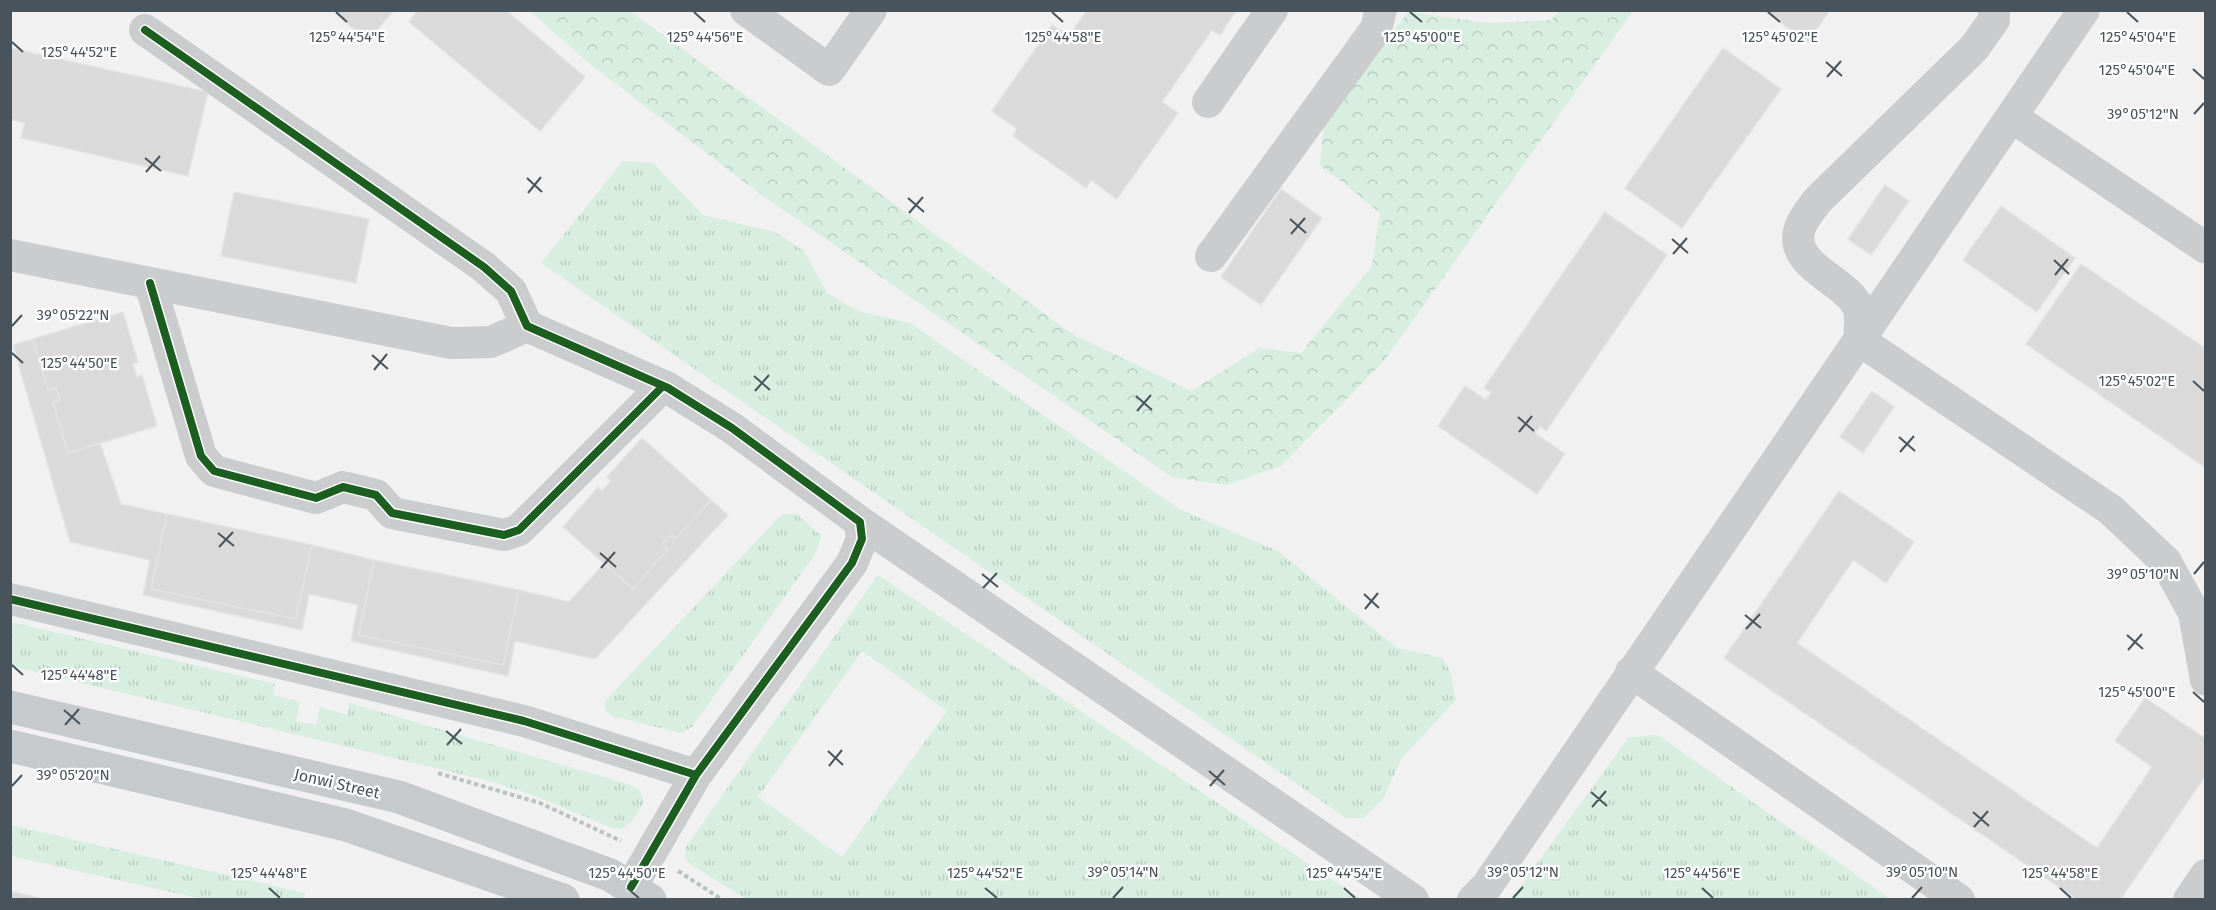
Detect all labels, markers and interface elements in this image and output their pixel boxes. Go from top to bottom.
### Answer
text: 125°44'54"E [309,28,385,46]
text: 125°44'56"E [667,28,743,46]
text: 125°44'58"E [1024,28,1102,46]
text: 125°45'00"E [1383,28,1461,46]
text: 125°45'02"E [1742,28,1818,46]
text: 125°45'04"E [2100,28,2176,46]
text: 125°44'52"E [41,43,117,61]
text: 125°45'04"E [2099,61,2175,79]
text: 39°05'12"N [2107,105,2179,123]
text: 39°05'22"N [37,306,109,324]
text: 125°44'50"E [40,354,118,372]
text: 125°45'02"E [2099,372,2175,390]
text: 39°05'10"N [2107,565,2179,583]
text: 125°44'48"E [40,666,118,684]
text: 125°45'00"E [2098,683,2176,701]
street label: Jonwi Street [292,764,382,803]
text: 39°05'20"N [36,766,110,784]
text: 39°05'14"N [1087,863,1159,881]
text: 39°05'12"N [1487,863,1559,881]
text: 39°05'10"N [1886,863,1958,881]
text: 125°44'48"E [230,864,308,882]
text: 125°44'50"E [588,864,666,882]
text: 125°44'52"E [947,864,1023,882]
text: 125°44'54"E [1306,864,1382,882]
text: 125°44'56"E [1664,864,1740,882]
text: 125°44'58"E [2021,864,2099,882]

